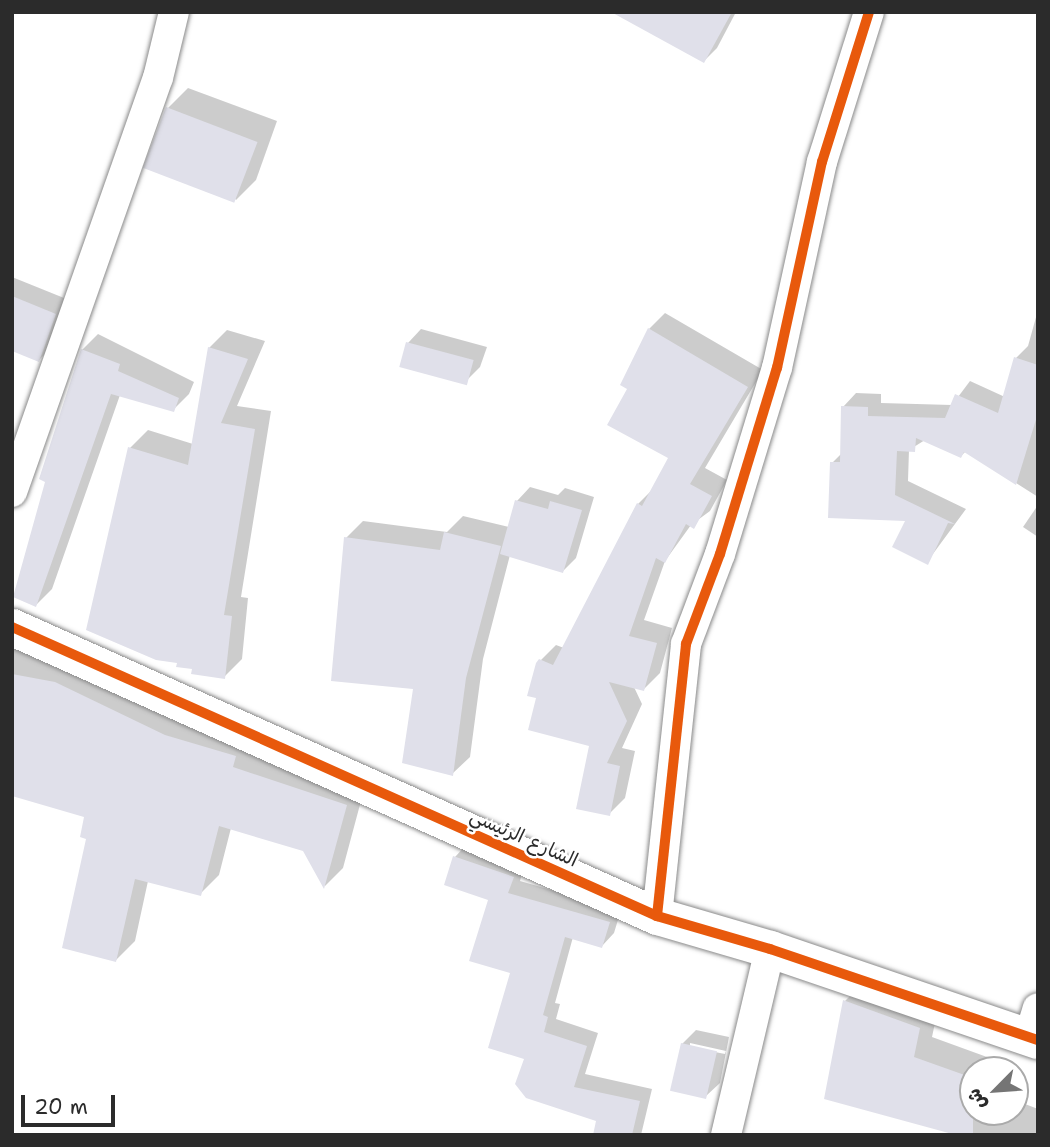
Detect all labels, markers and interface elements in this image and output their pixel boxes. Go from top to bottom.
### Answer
street label: الشارع الرئيسي [467,804,581,872]
north arrow [959,1056,1029,1126]
scale bar [24,1080,119,1124]
text: ش [961,1084,992,1114]
text: 20 m [34,1093,88,1121]

